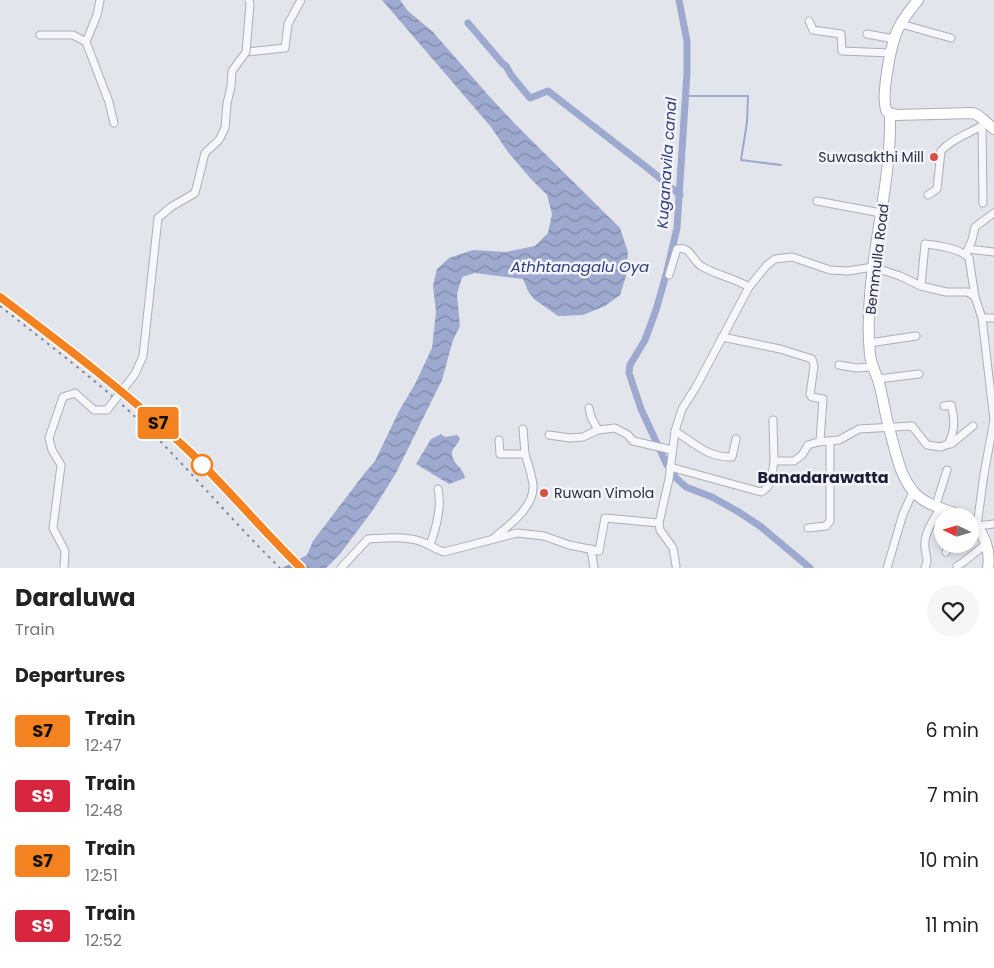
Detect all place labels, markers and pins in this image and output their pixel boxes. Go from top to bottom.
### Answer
place label: Suwasakthi Mill [818,147,924,167]
marker: Suwasakthi Mill [928,151,940,163]
unlabelled marker [191,454,213,476]
place label: Ruwan Vimola [554,483,654,503]
marker: Ruwan Vimola [538,487,550,499]

